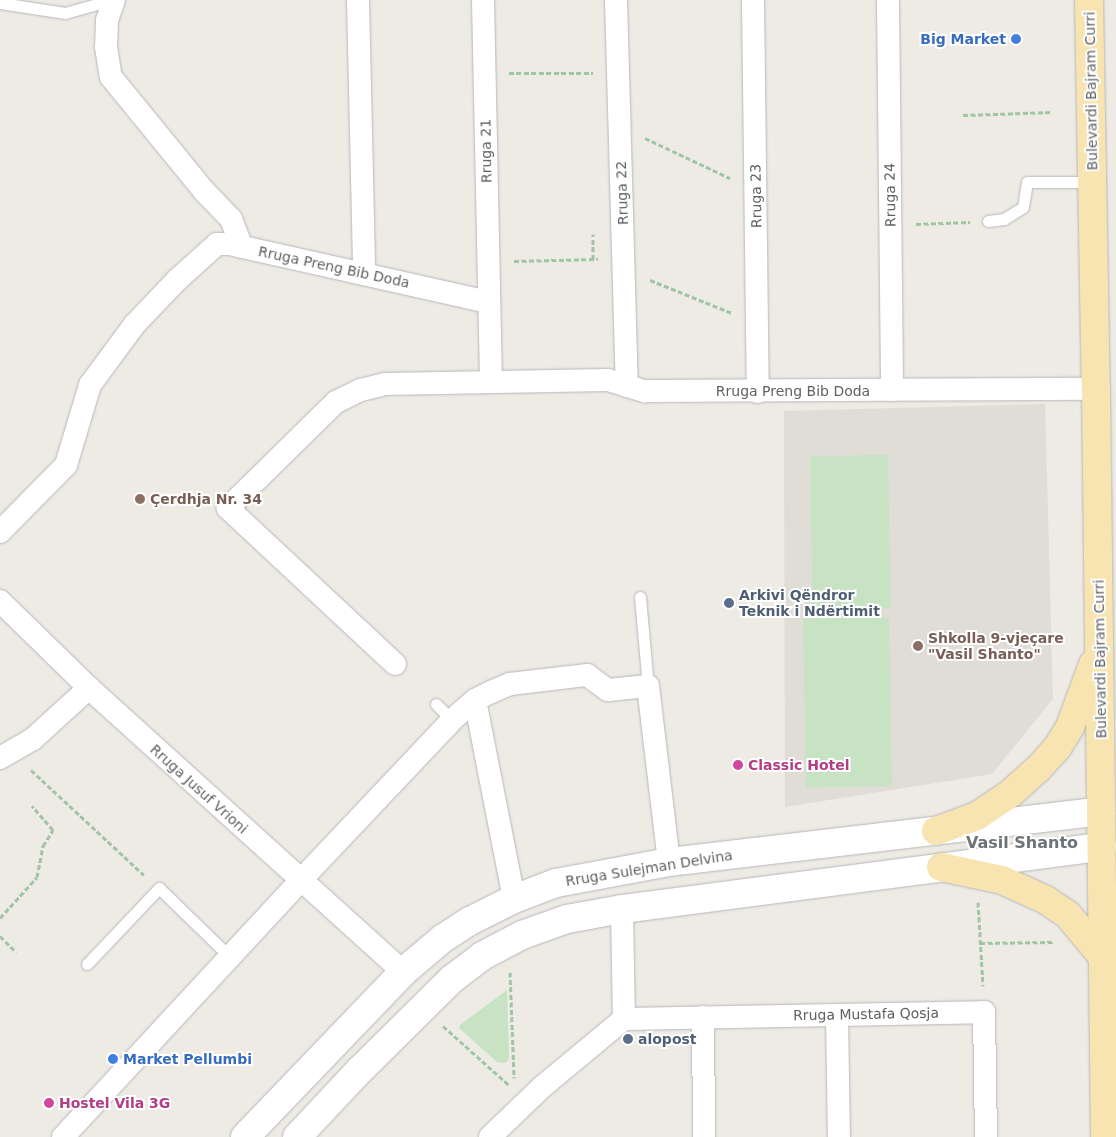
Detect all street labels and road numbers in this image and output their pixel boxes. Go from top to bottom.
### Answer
street label: Bulevardi Bajram Curri [1081,11,1101,171]
street label: Rruga 21 [477,119,495,183]
street label: Rruga 22 [612,161,632,225]
street label: Rruga 24 [881,163,899,227]
street label: Rruga 23 [747,164,765,228]
street label: Rruga Preng Bib Doda [257,243,411,291]
street label: Rruga Preng Bib Doda [716,383,870,399]
street label: Bulevardi Bajram Curri [1090,579,1110,739]
street label: Rruga Jusuf Vrioni [147,741,251,837]
street label: Rruga Sulejman Delvina [564,846,734,890]
street label: Rruga Mustafa Qosja [793,1004,939,1024]

